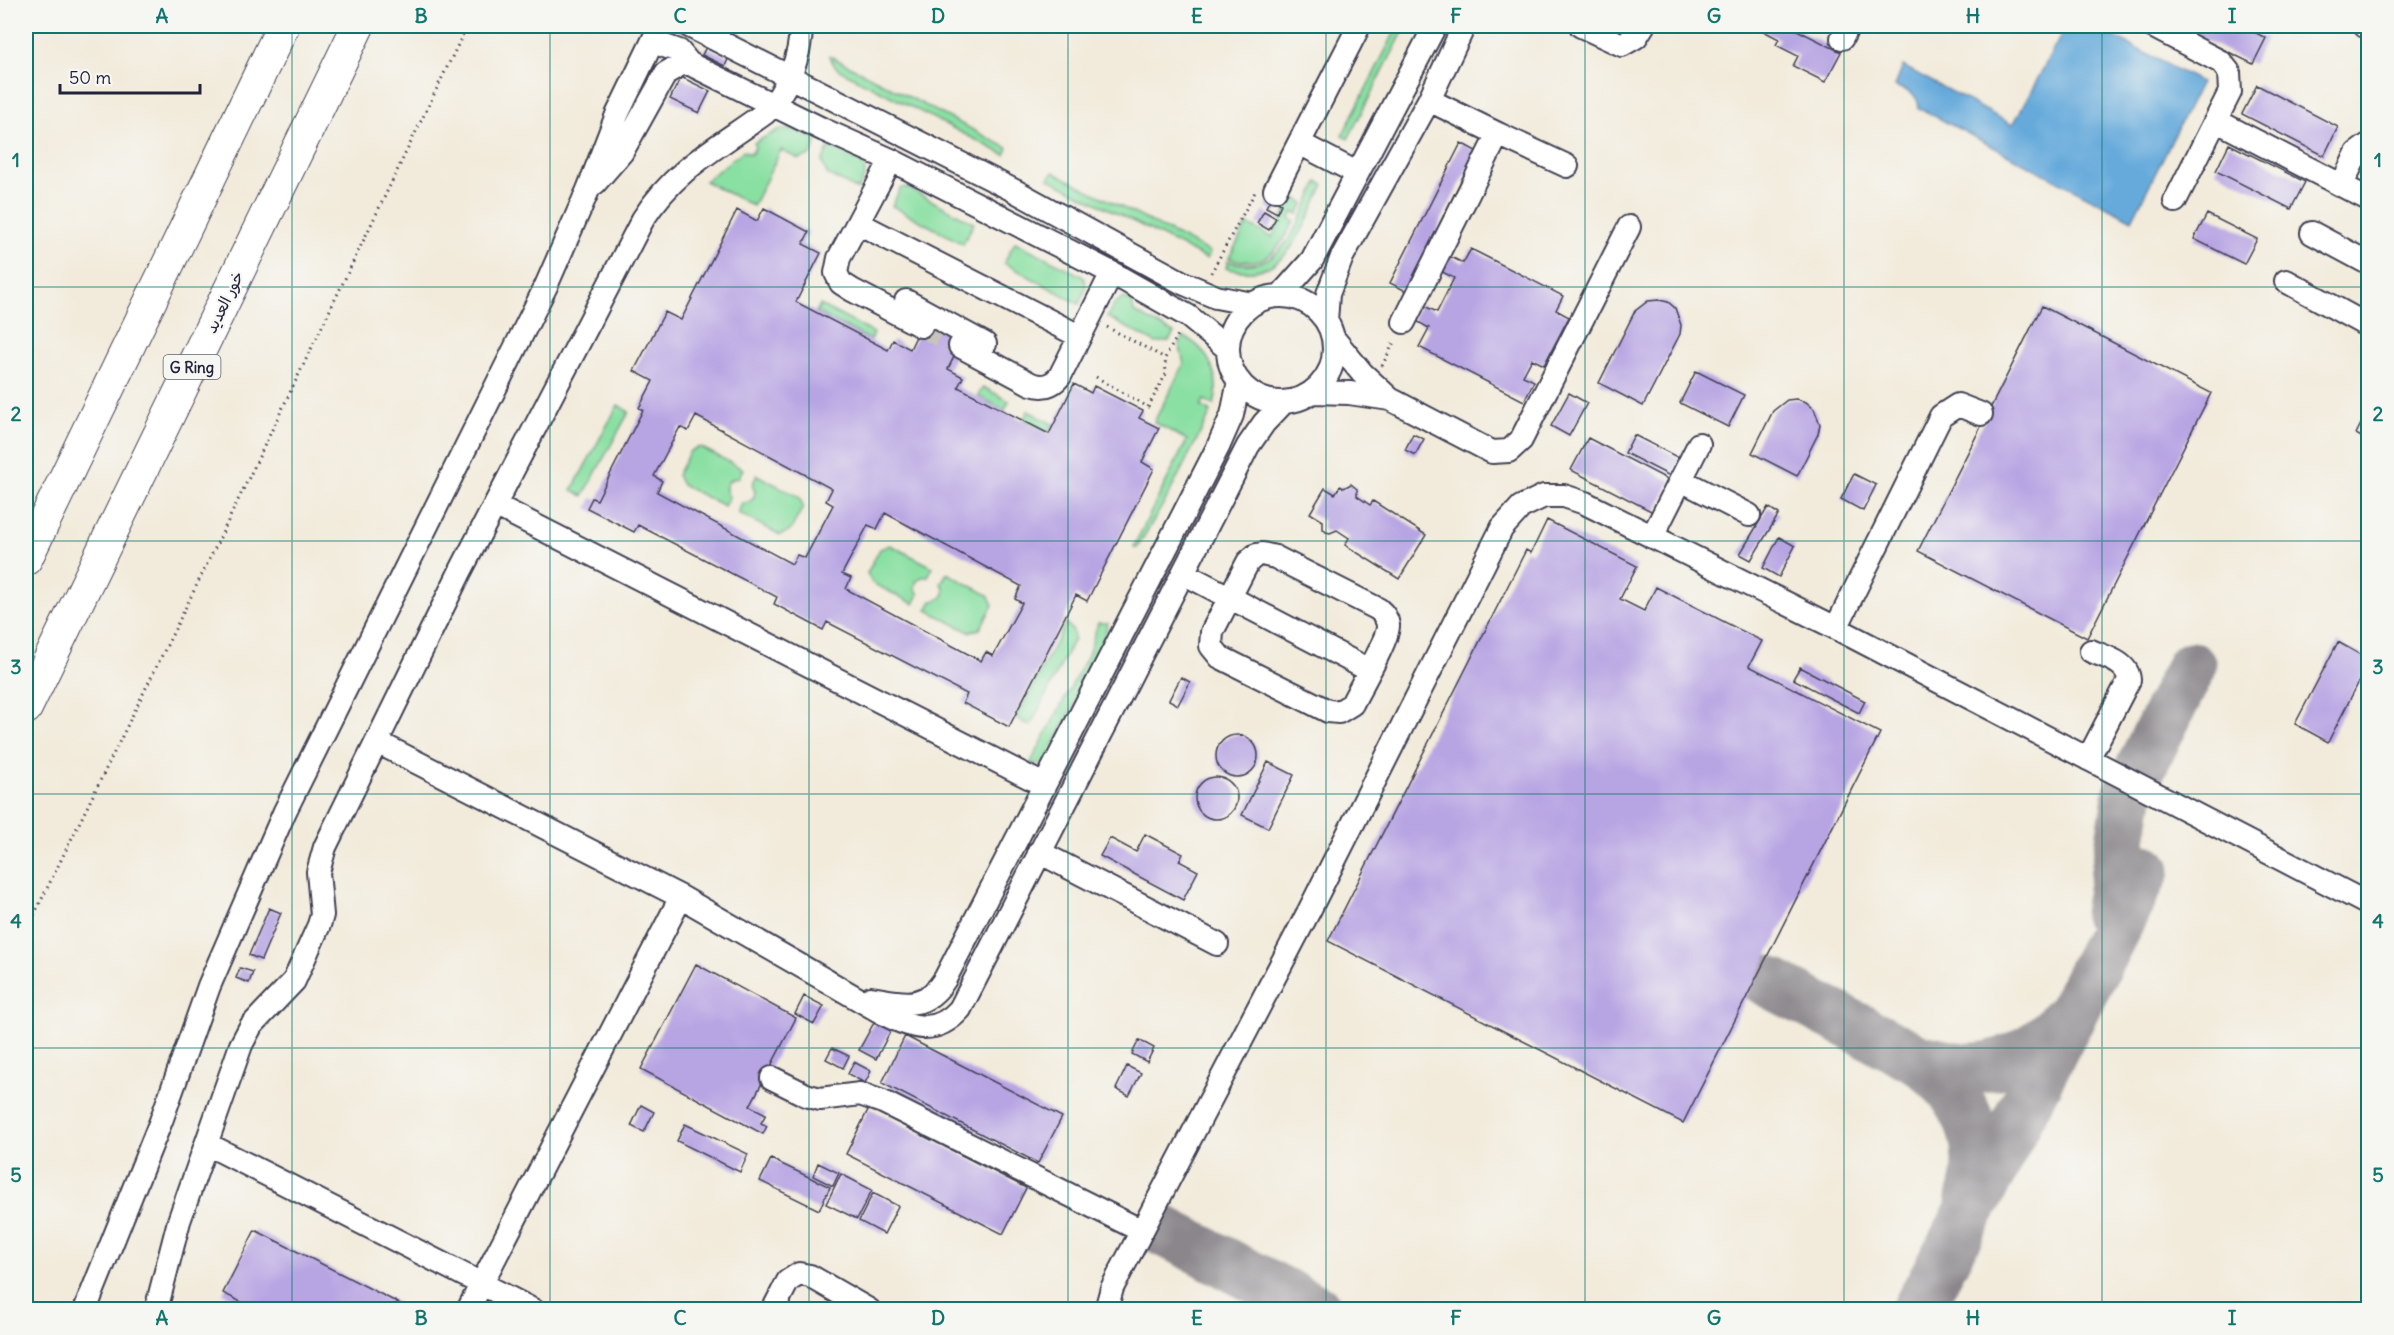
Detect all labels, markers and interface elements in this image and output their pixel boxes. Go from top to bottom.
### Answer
text: A [156,3,169,28]
text: B [414,3,428,28]
text: C [673,3,687,28]
text: D [931,3,945,28]
text: E [1191,3,1203,28]
text: F [1450,3,1462,28]
text: G [1707,3,1721,28]
text: H [1966,3,1980,28]
text: I [2228,3,2237,28]
scale bar [60,57,200,95]
text: 50 m [69,66,111,89]
text: 1 [12,147,20,172]
text: 1 [2374,147,2382,172]
street label: خور العديد [200,268,248,337]
road number: G Ring [164,355,220,379]
text: 2 [11,401,22,426]
text: 2 [2373,401,2384,426]
text: 3 [10,654,22,679]
text: 3 [2372,654,2384,679]
text: 4 [10,908,22,933]
text: 4 [2372,908,2384,933]
text: 5 [10,1162,22,1187]
text: 5 [2372,1162,2384,1187]
text: A [156,1305,169,1330]
text: B [414,1305,428,1330]
text: C [673,1305,687,1330]
text: D [931,1305,945,1330]
text: E [1191,1305,1203,1330]
text: F [1450,1305,1462,1330]
text: G [1707,1305,1721,1330]
text: H [1966,1305,1980,1330]
text: I [2228,1305,2237,1330]

